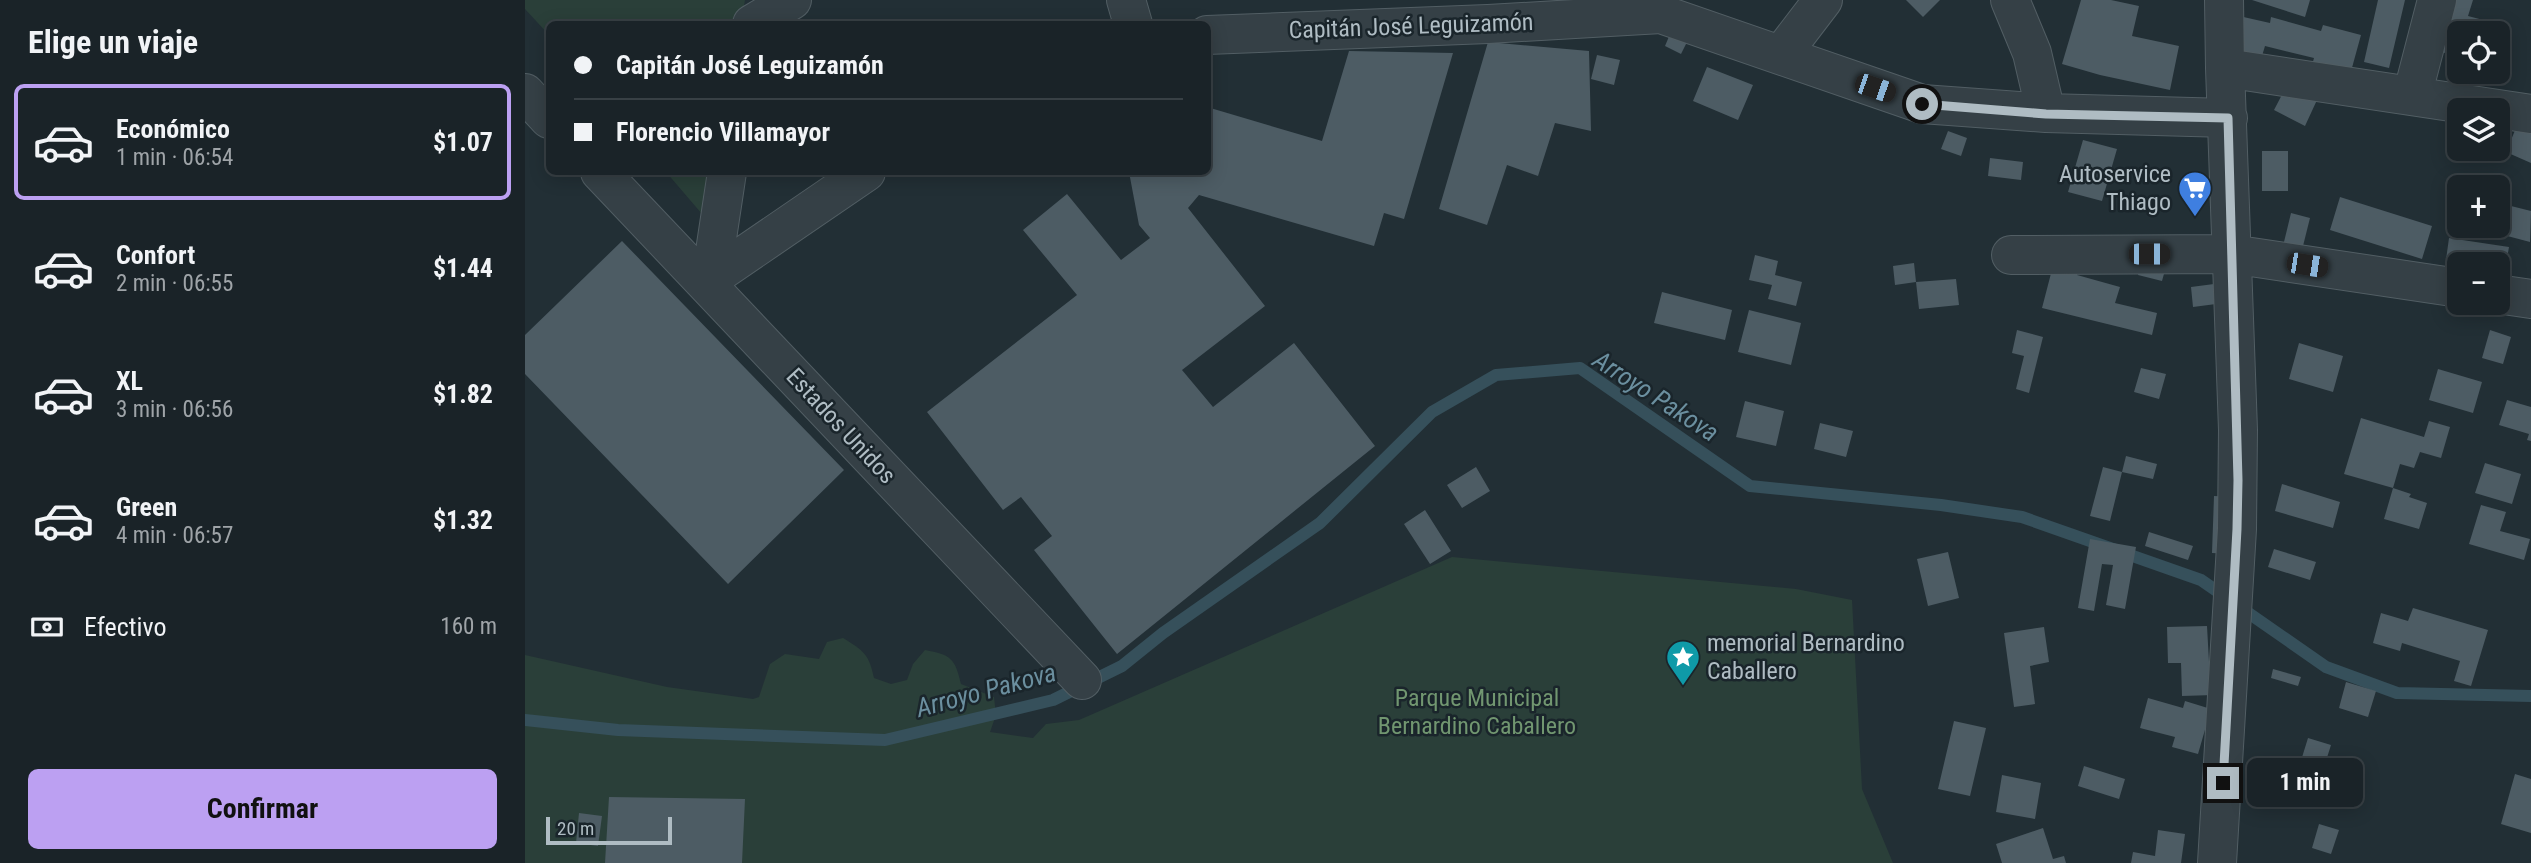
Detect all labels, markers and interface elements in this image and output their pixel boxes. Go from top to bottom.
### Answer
street label: Capitán José Leguizamón [1288,8,1534,44]
map controls [2447,21,2510,315]
button: locate [2447,21,2510,84]
text: Elige un viaje [28,23,198,61]
text: Capitán José Leguizamón [616,50,884,80]
car [1852,71,1899,105]
route start [1906,88,1938,120]
button: layers [2447,98,2510,161]
icon: car [32,111,95,174]
text: Económico [116,114,230,144]
text: Florencio Villamayor [616,117,830,147]
text: $1.07 [433,127,493,157]
text: 1 min · 06:54 [116,144,233,171]
place label: Autoservice Thiago [2059,160,2171,216]
supermarket icon: Autoservice Thiago [2176,169,2214,218]
button: + [2447,175,2510,238]
icon: car [32,237,95,300]
text: Confort [116,240,195,270]
car [2129,244,2171,265]
car [2285,251,2330,279]
button: − [2447,252,2510,315]
text: $1.44 [433,253,493,283]
text: 2 min · 06:55 [116,270,233,297]
water label: Arroyo Pakova [1587,344,1724,448]
icon: car [32,363,95,426]
street label: Estados Unidos [781,363,901,489]
text: XL [116,366,143,396]
text: $1.82 [433,379,493,409]
text: 3 min · 06:56 [116,396,233,423]
icon: car [32,489,95,552]
text: Green [116,492,177,522]
text: $1.32 [433,505,493,535]
text: 4 min · 06:57 [116,522,233,549]
icon: cash [28,608,66,646]
text: Efectivo [84,612,166,642]
text: 160 m [440,613,497,640]
place label: memorial Bernardino Caballero [1707,629,1905,685]
place icon: memorial Bernardino Caballero [1664,638,1702,687]
water label: Arroyo Pakova [912,657,1059,723]
park label: Parque Municipal Bernardino Caballero [1378,684,1576,740]
callout: 1 min [2247,758,2363,808]
route end [2207,767,2239,799]
button: Confirmar [28,769,497,849]
text: 1 min [2279,769,2331,796]
scale bar [546,814,672,846]
text: 20 m [557,817,594,840]

